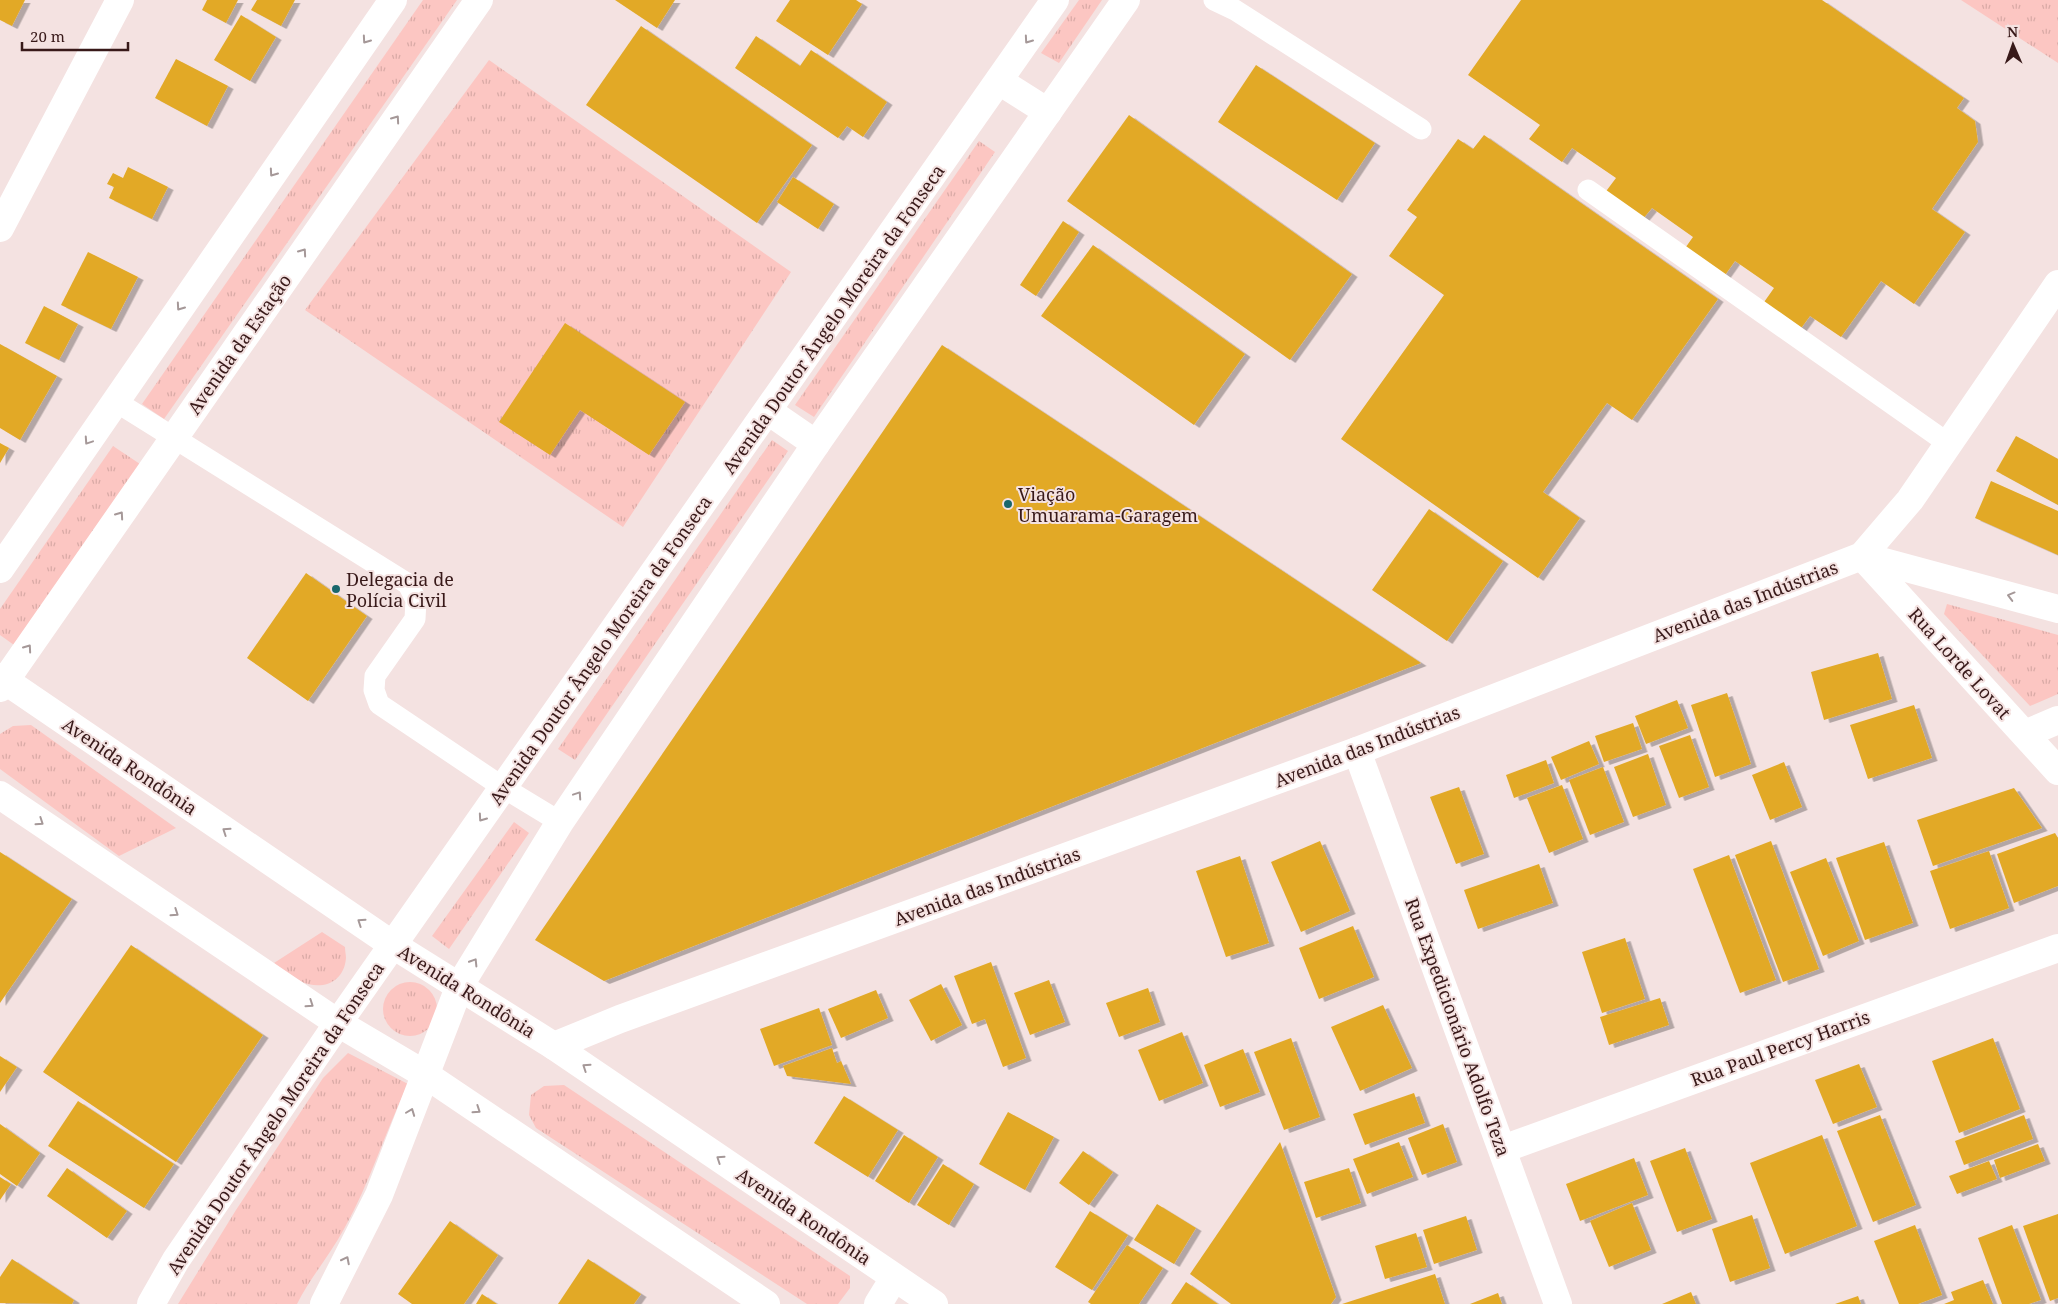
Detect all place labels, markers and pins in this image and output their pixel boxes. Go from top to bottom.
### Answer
place label: Viação Umuarama-Garagem [1018,482,1198,527]
marker: Viação Umuarama-Garagem [1002,498,1014,510]
place label: Delegacia de Polícia Civil [346,567,454,612]
marker: Delegacia de Polícia Civil [330,583,342,595]

